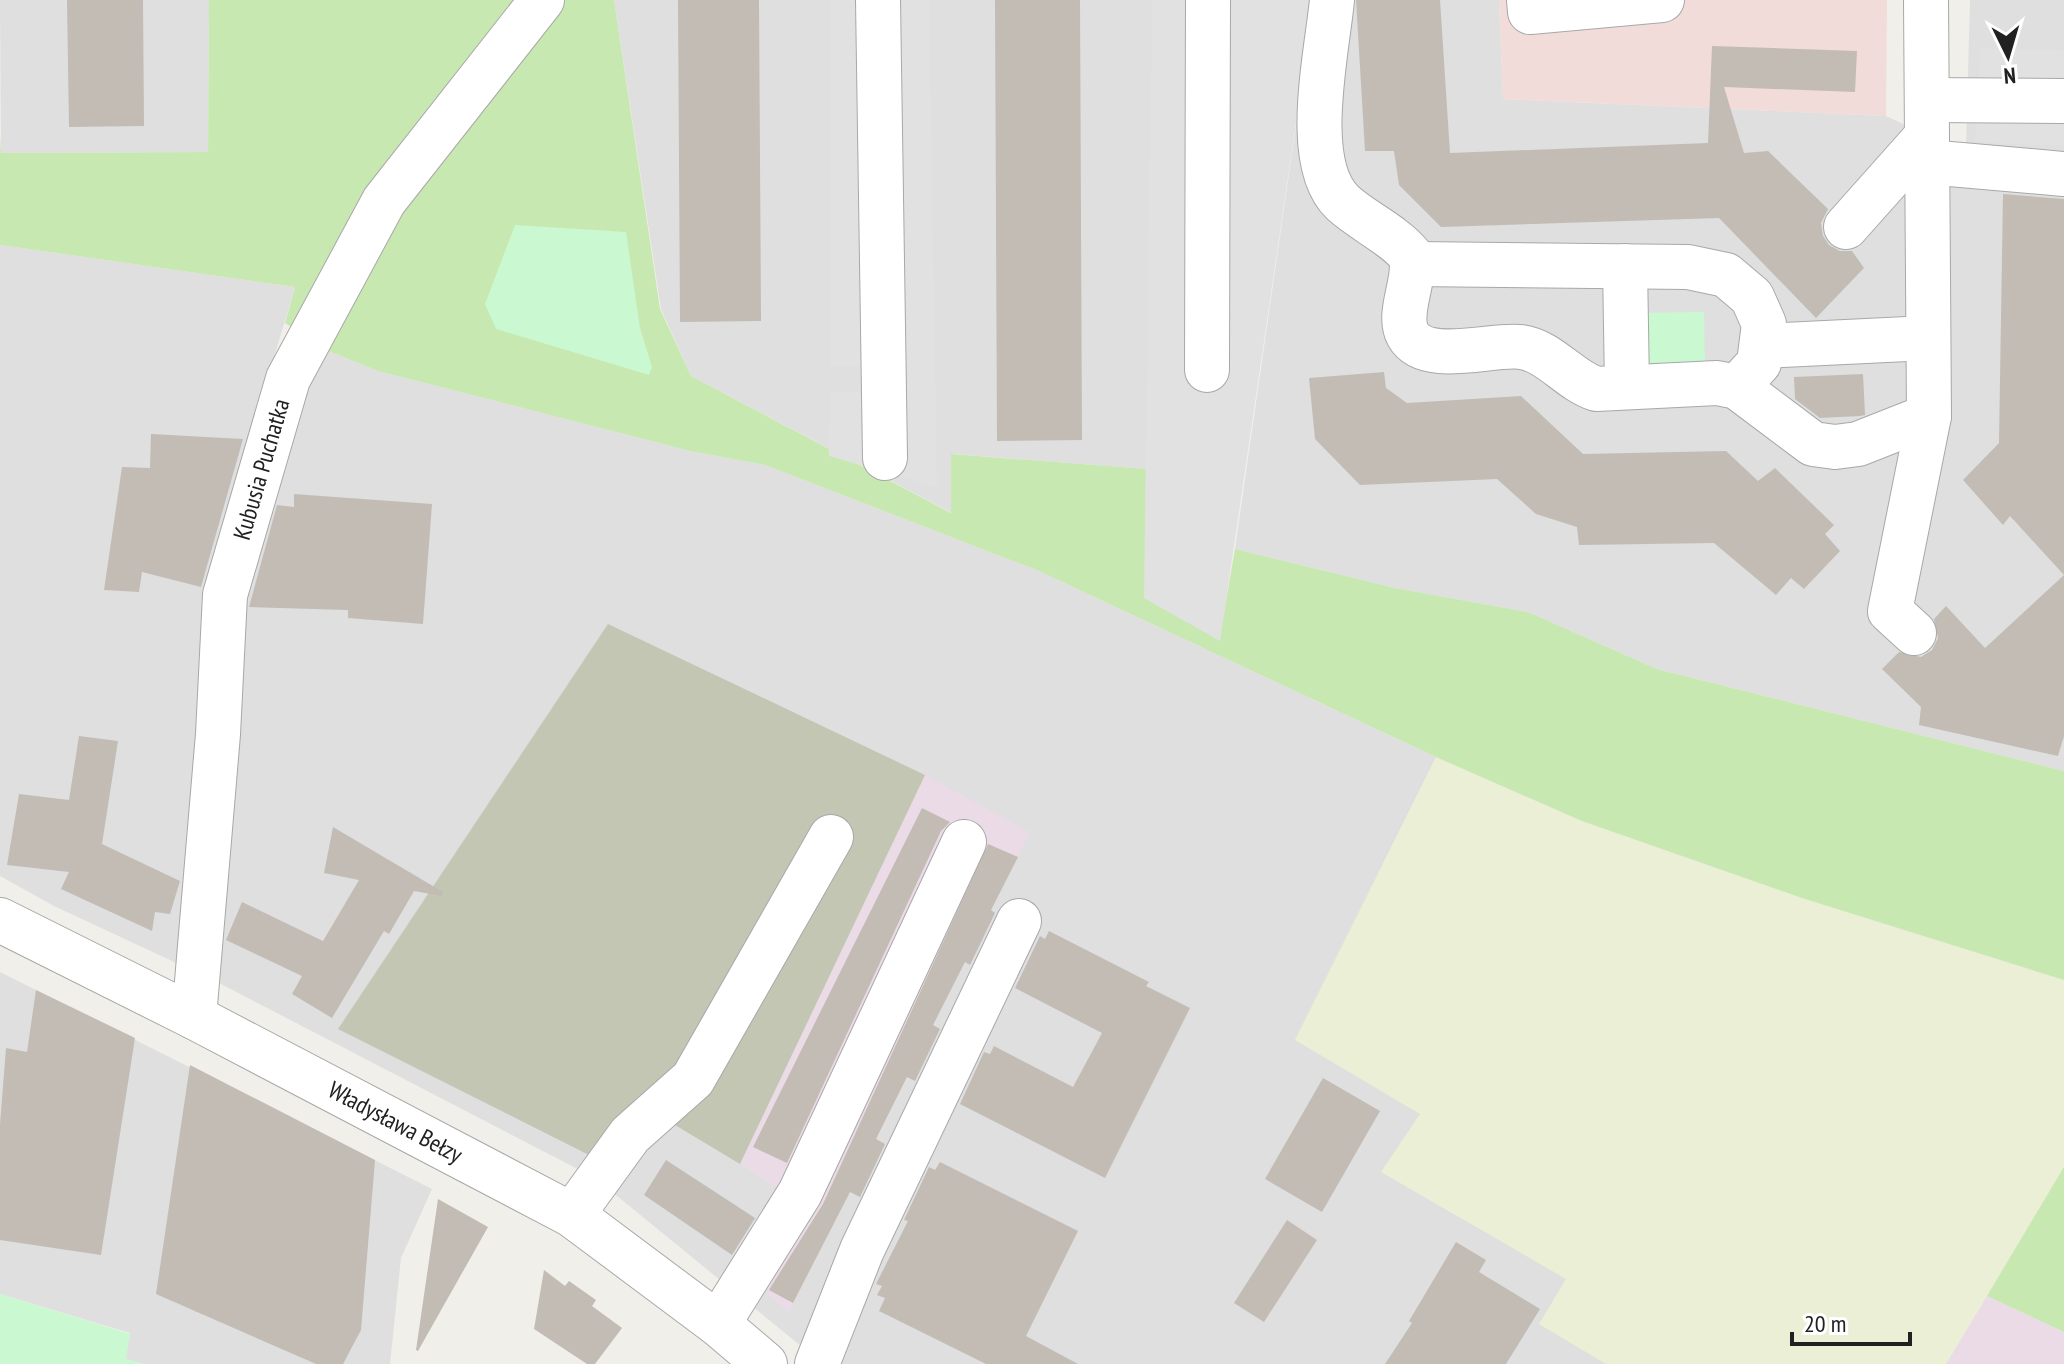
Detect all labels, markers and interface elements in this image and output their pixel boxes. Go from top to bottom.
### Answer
north arrow [1968,16,2048,96]
text: N [2003,61,2017,90]
street label: Kubusia Puchatka [226,395,296,543]
street label: Władysława Bełzy [323,1074,468,1170]
scale bar [1792,1296,1910,1346]
text: 20 m [1804,1308,1846,1339]

